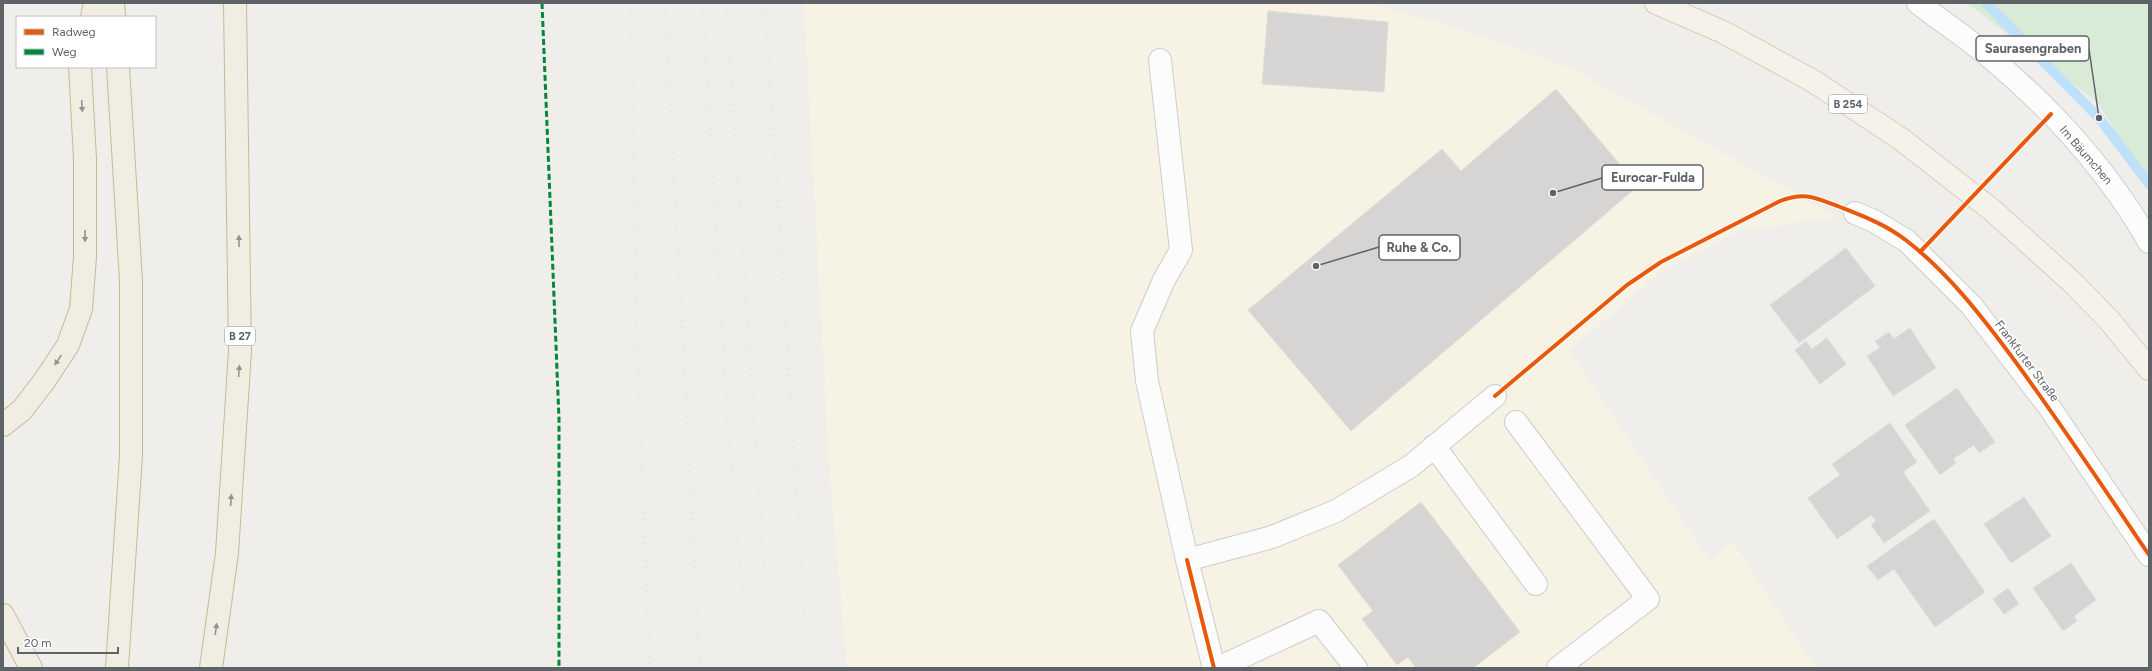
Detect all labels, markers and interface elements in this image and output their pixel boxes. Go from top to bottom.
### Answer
legend [16,16,156,68]
text: Radweg [52,25,96,39]
callout: Saurasengraben [1976,36,2089,61]
text: Saurasengraben [1985,41,2081,56]
text: Weg [52,45,77,59]
road number: B 254 [1829,95,1867,113]
one-way arrow [79,100,85,113]
street label: Im Bäumchen [2057,123,2115,187]
callout: Eurocar-Fulda [1602,165,1703,190]
text: Eurocar-Fulda [1611,170,1695,185]
one-way arrow [82,230,88,243]
one-way arrow [235,235,242,247]
callout: Ruhe & Co. [1379,235,1460,260]
text: Ruhe & Co. [1386,240,1452,255]
street label: Frankfurter Straße [1992,318,2062,405]
road number: B 27 [225,327,255,345]
one-way arrow [54,355,62,366]
one-way arrow [236,364,242,377]
one-way arrow [227,494,234,506]
one-way arrow [213,623,219,635]
scale bar [18,629,118,655]
text: 20 m [24,636,52,650]

